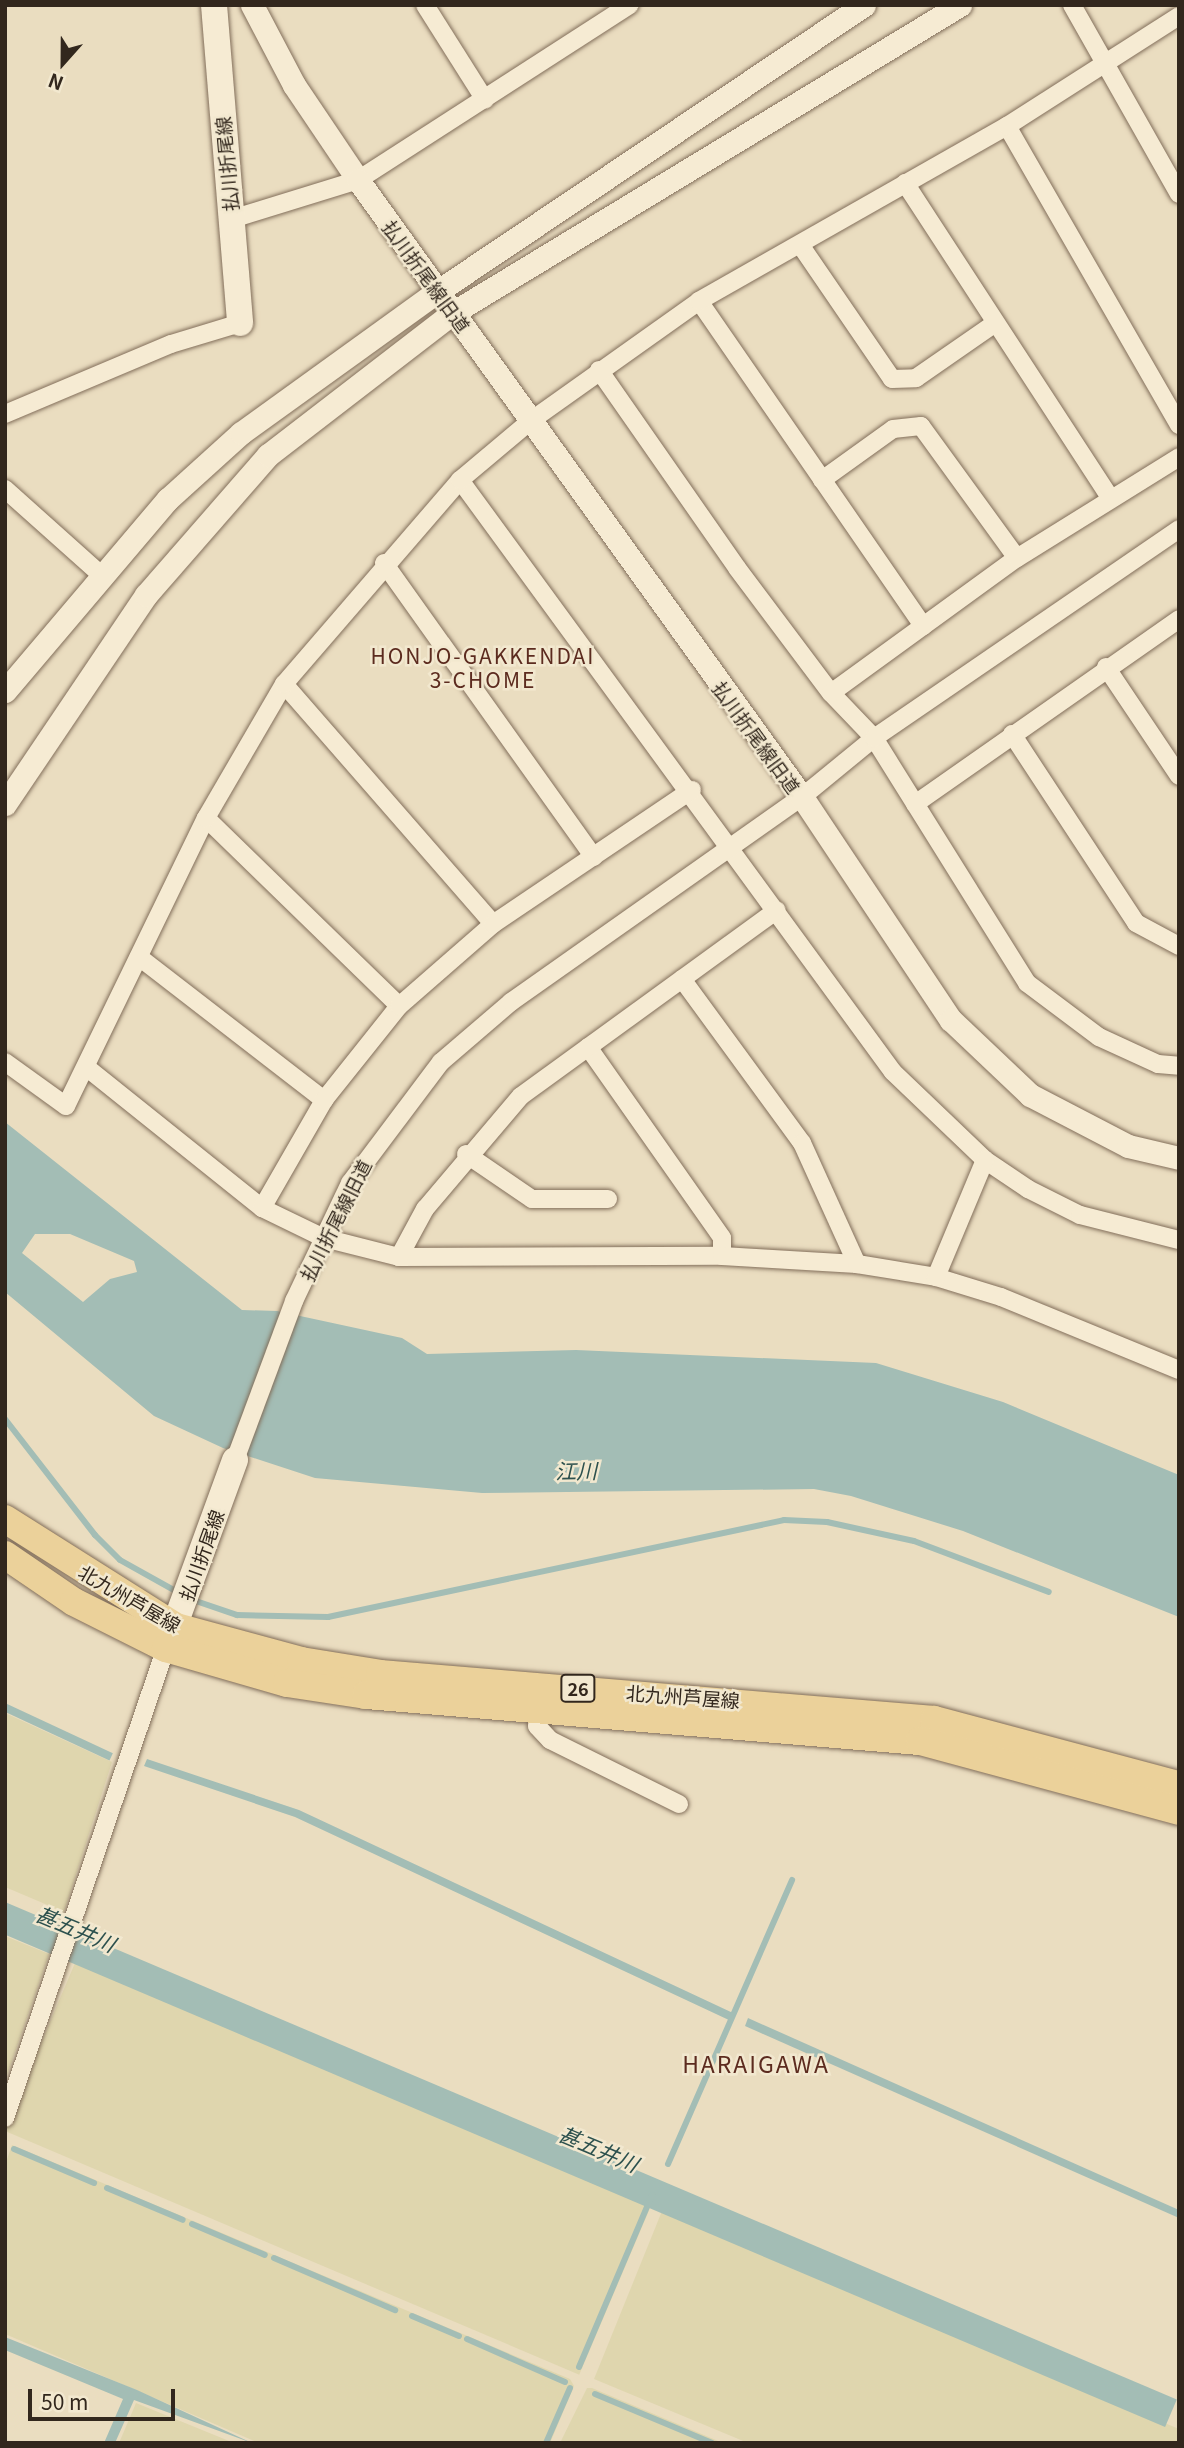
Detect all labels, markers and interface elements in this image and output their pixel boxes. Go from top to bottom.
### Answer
north arrow [28,28,98,98]
text: N [44,68,67,98]
street label: 払川折尾線 [211,116,241,212]
street label: 払川折尾線旧道 [379,215,475,337]
district label: HONJO-GAKKENDAI 3-CHOME [372,642,594,692]
street label: 払川折尾線旧道 [709,676,805,798]
street label: 払川折尾線旧道 [295,1156,375,1284]
water label: 江川 [555,1457,597,1483]
street label: 払川折尾線 [174,1506,228,1604]
street label: 北九州芦屋線 [75,1560,185,1636]
road number: 26 [559,1674,597,1702]
street label: 北九州芦屋線 [625,1681,741,1711]
water label: 甚五井川 [32,1900,120,1956]
district label: HARAIGAWA [683,2049,829,2077]
water label: 甚五井川 [555,2120,643,2176]
scale bar [32,2374,178,2418]
text: 50 m [41,2386,88,2416]

